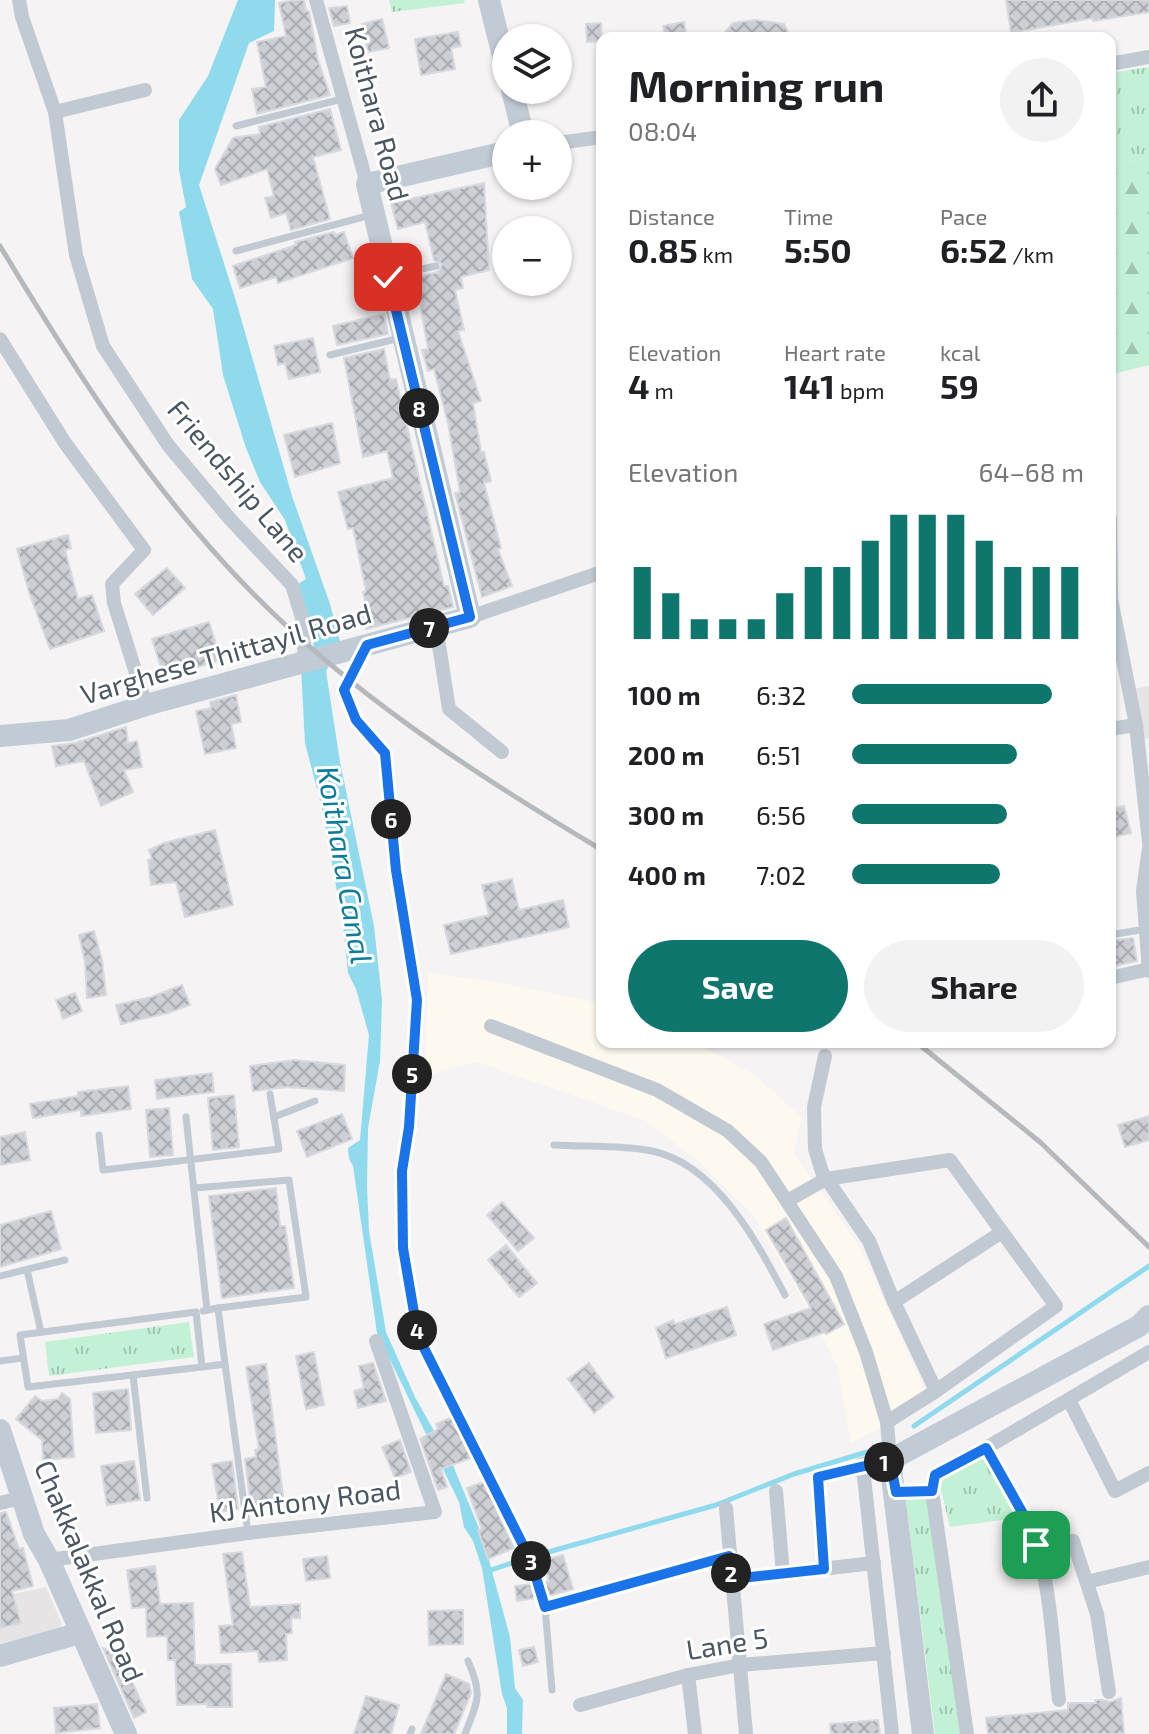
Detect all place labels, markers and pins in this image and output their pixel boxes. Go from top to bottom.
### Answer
pin [354,243,422,311]
pin: 8 [399,388,439,428]
pin: 7 [409,608,449,648]
pin: 6 [371,799,411,839]
pin: 5 [392,1054,432,1094]
pin: 4 [397,1310,437,1350]
pin: 1 [864,1442,904,1482]
pin [1002,1511,1070,1579]
pin: 3 [511,1541,551,1581]
pin: 2 [711,1553,751,1593]

